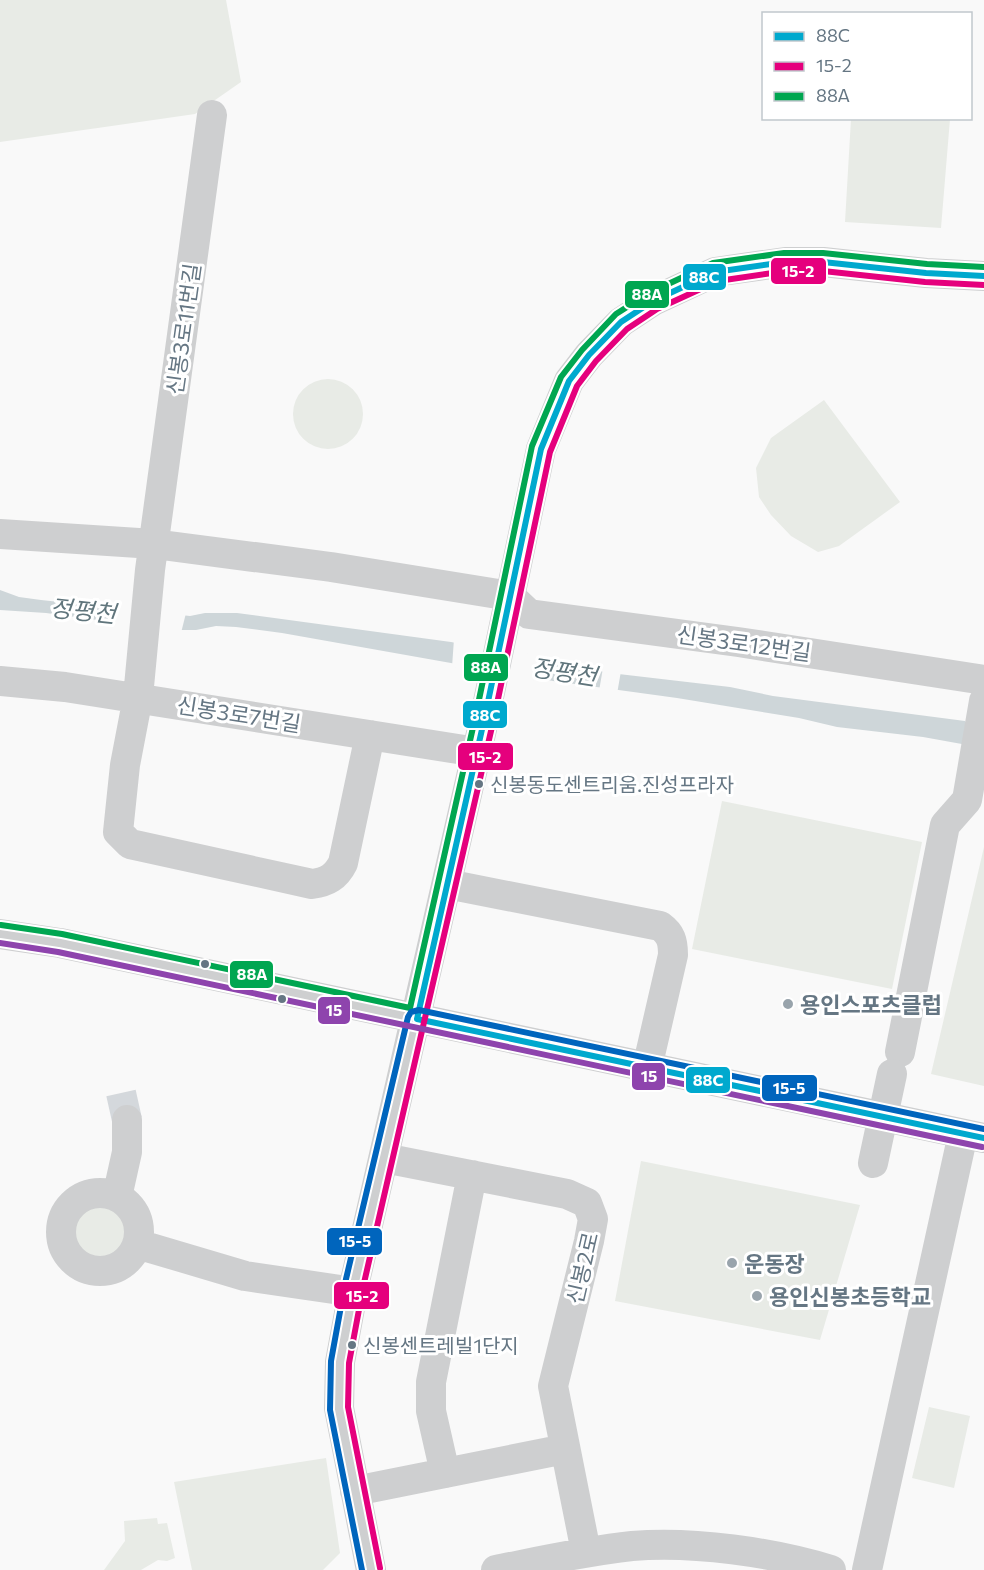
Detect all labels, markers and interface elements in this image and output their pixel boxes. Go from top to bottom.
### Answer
legend [762,12,972,120]
text: 88C [816,24,850,46]
text: 15-2 [816,54,852,76]
text: 88A [816,84,850,106]
line badge: 15-2 [770,257,827,285]
street label: 신봉3로11번길 [160,261,206,397]
text: 15-2 [782,261,814,280]
line badge: 88C [682,263,727,291]
text: 88C [689,267,719,286]
line badge: 88A [624,280,670,309]
text: 88A [632,284,663,303]
water label: 정평천 [49,592,120,628]
street label: 신봉3로12번길 [675,620,813,666]
water label: 정평천 [529,651,602,691]
line badge: 88A [463,653,509,682]
text: 88A [471,657,502,676]
street label: 신봉3로7번길 [175,691,303,737]
line badge: 88C [462,700,508,729]
text: 88C [470,705,500,724]
line badge: 15-2 [457,742,514,771]
text: 15-2 [469,747,501,766]
place label: 신봉동도센트리움.진성프라자 [490,772,734,796]
marker: 신봉동도센트리움.진성프라자 [473,778,485,790]
unlabelled marker [199,958,211,970]
line badge: 88A [229,960,274,989]
text: 88A [237,964,268,983]
place label: 용인스포츠클럽 [800,991,942,1018]
unlabelled marker [276,993,288,1005]
line badge: 15 [317,996,351,1025]
marker: 용인스포츠클럽 [781,997,795,1011]
text: 15 [326,1000,342,1019]
line badge: 15 [631,1062,666,1091]
text: 15 [641,1066,657,1085]
line badge: 88C [685,1066,731,1094]
text: 88C [693,1070,723,1089]
line badge: 15-5 [761,1074,818,1102]
text: 15-5 [773,1078,805,1097]
line badge: 15-5 [326,1227,383,1256]
street label: 신봉2로 [561,1229,603,1307]
text: 15-5 [339,1231,371,1250]
place label: 운동장 [744,1250,805,1277]
marker: 운동장 [725,1256,739,1270]
line badge: 15-2 [333,1281,390,1310]
place label: 용인신봉초등학교 [769,1283,931,1310]
text: 15-2 [346,1286,378,1305]
marker: 용인신봉초등학교 [750,1289,764,1303]
place label: 신봉센트레빌1단지 [363,1333,519,1357]
marker: 신봉센트레빌1단지 [346,1339,358,1351]

